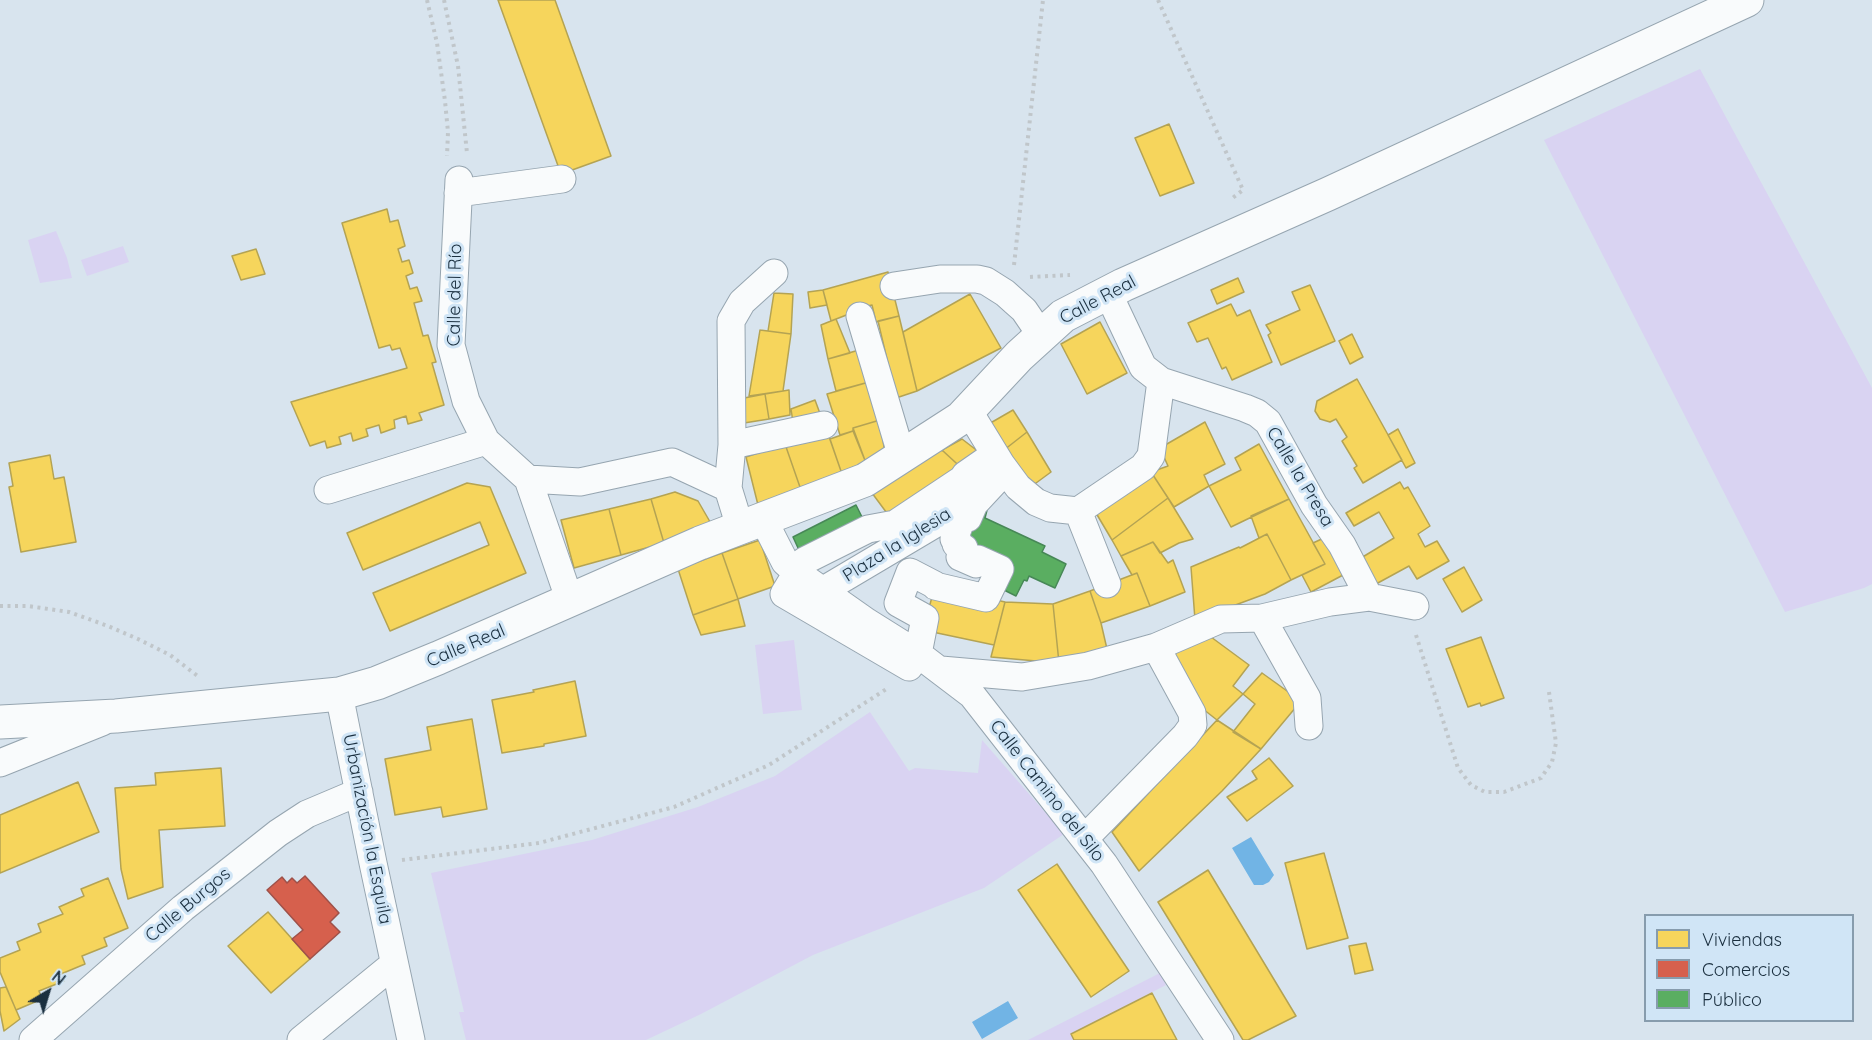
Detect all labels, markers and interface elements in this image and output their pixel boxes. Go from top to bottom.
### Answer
street label: Calle del Río [443,243,467,347]
street label: Calle Real [1056,271,1140,329]
street label: Calle la Presa [1262,423,1338,531]
street label: Plaza la Iglesia [839,503,955,587]
street label: Calle Real [424,620,508,672]
street label: Calle Camino del Silo [985,716,1109,866]
street label: Urbanización la Esquila [338,732,396,926]
street label: Calle Burgos [141,863,235,947]
legend [1644,914,1854,1022]
text: Viviendas [1702,928,1782,951]
text: Comercios [1702,958,1790,981]
north arrow [18,962,78,1022]
text: N [48,966,70,989]
text: Público [1702,988,1762,1011]

